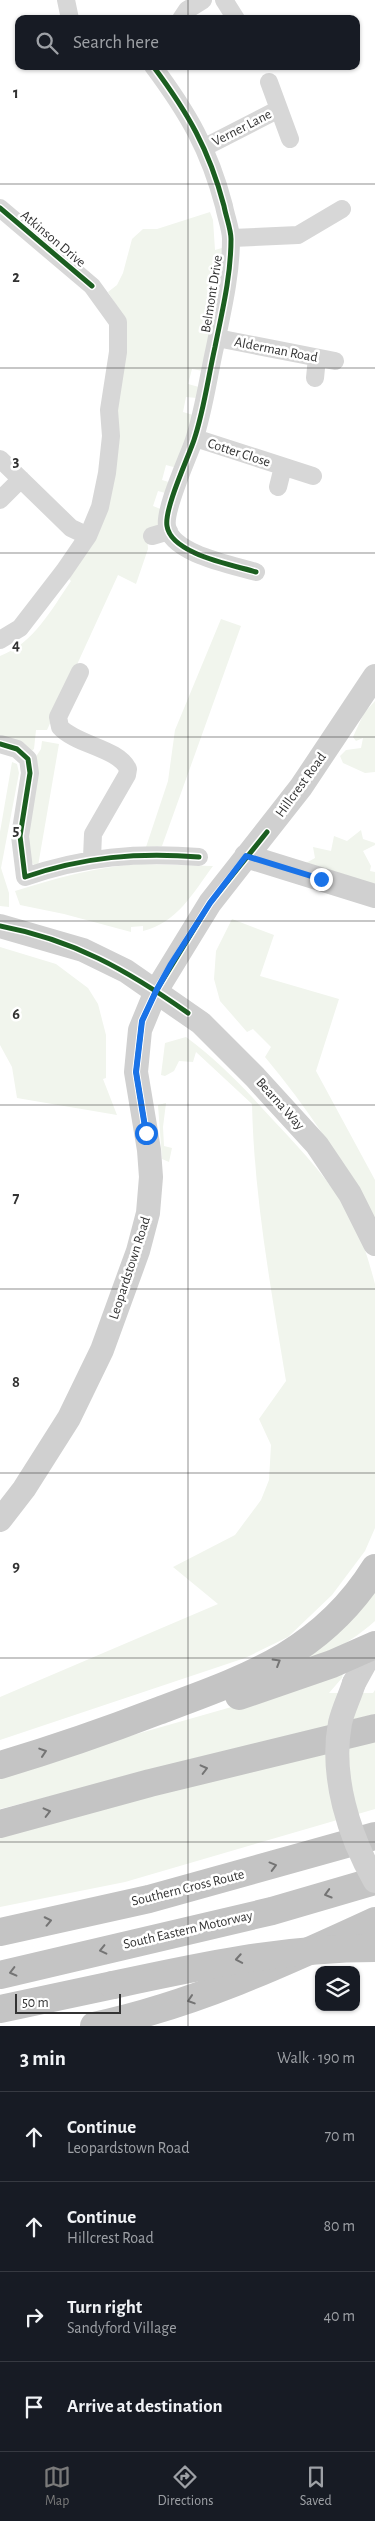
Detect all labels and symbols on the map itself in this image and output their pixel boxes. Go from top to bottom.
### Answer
text: 1 [13,85,19,101]
street label: Verner Lane [210,107,274,149]
street label: Atkinson Drive [18,208,88,270]
street label: Belmont Drive [199,254,225,334]
text: 2 [12,269,20,285]
street label: Alderman Road [233,335,319,365]
street label: Cotter Close [206,436,272,470]
text: 3 [13,453,20,469]
text: 4 [12,637,20,653]
street label: Hillcrest Road [273,750,329,820]
text: 5 [13,822,20,838]
route end [310,868,333,891]
text: 6 [12,1006,20,1022]
street label: Bearna Way [253,1075,307,1133]
route start [135,1122,158,1145]
text: 7 [13,1190,20,1206]
street label: Leopardstown Road [107,1215,153,1321]
text: 8 [12,1374,20,1390]
text: 9 [12,1558,20,1574]
one-way arrow [271,1658,280,1668]
one-way arrow [38,1748,47,1758]
one-way arrow [200,1764,209,1775]
one-way arrow [43,1807,52,1818]
one-way arrow [269,1861,277,1871]
street label: Southern Cross Route [130,1867,246,1909]
one-way arrow [325,1889,333,1899]
street label: South Eastern Motorway [122,1908,254,1952]
one-way arrow [43,1916,52,1927]
one-way arrow [98,1944,107,1955]
one-way arrow [235,1953,244,1963]
one-way arrow [9,1966,18,1977]
scale bar [15,1991,121,2014]
one-way arrow [187,1994,196,2004]

